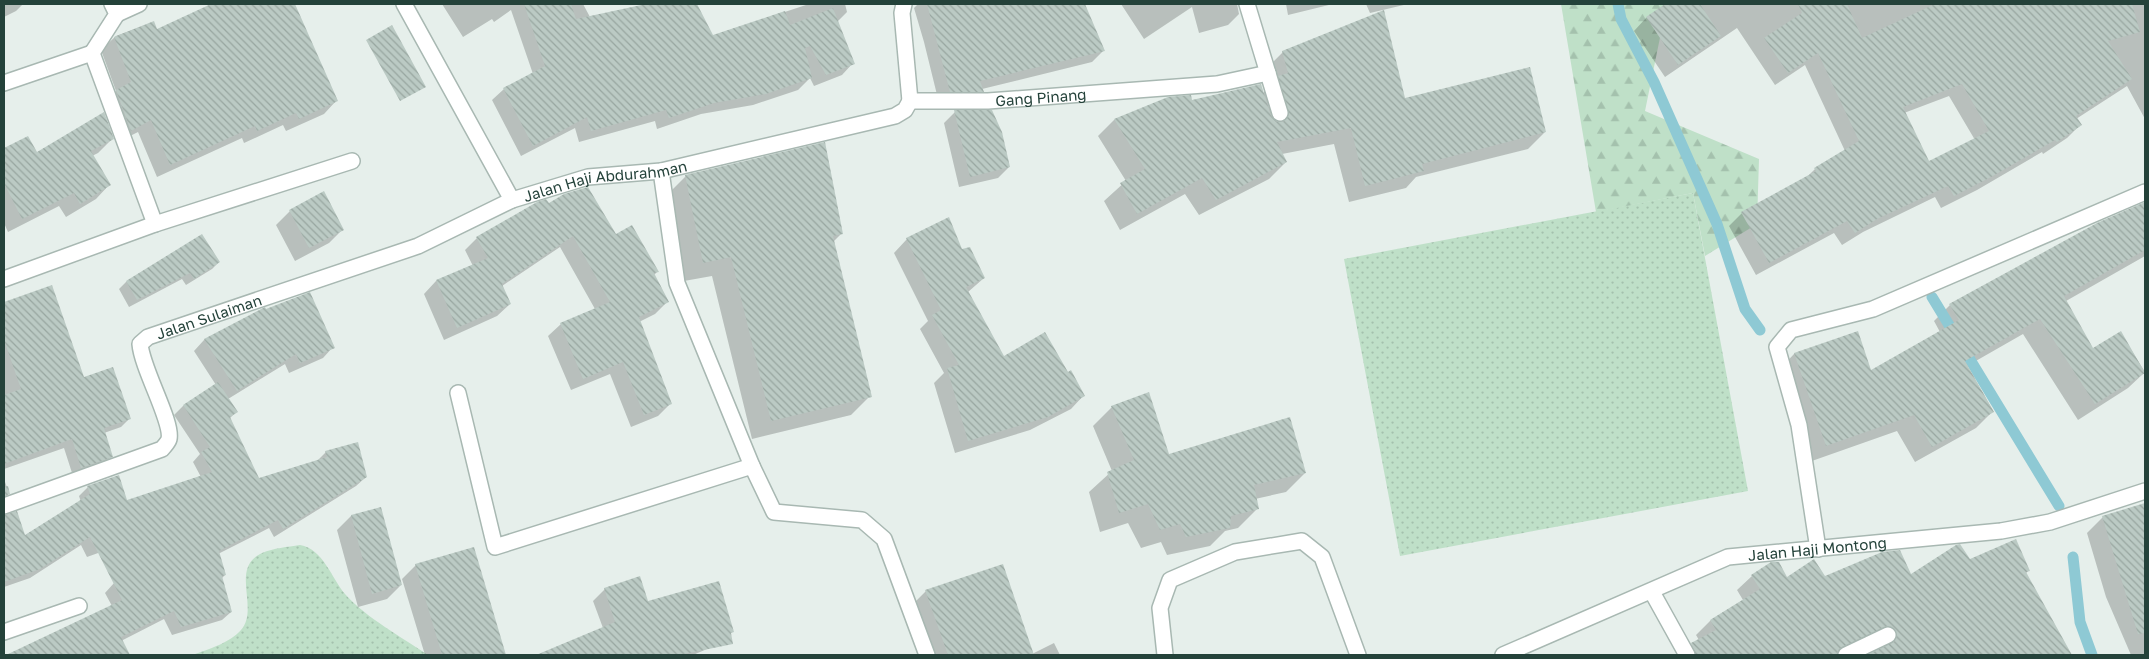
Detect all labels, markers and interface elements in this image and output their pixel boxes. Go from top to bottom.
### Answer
street label: Gang Pinang [995,85,1087,109]
street label: Jalan Haji Abdurahman [521,156,689,205]
street label: Jalan Sulaiman [154,290,264,343]
street label: Jalan Haji Montong [1747,533,1887,564]

